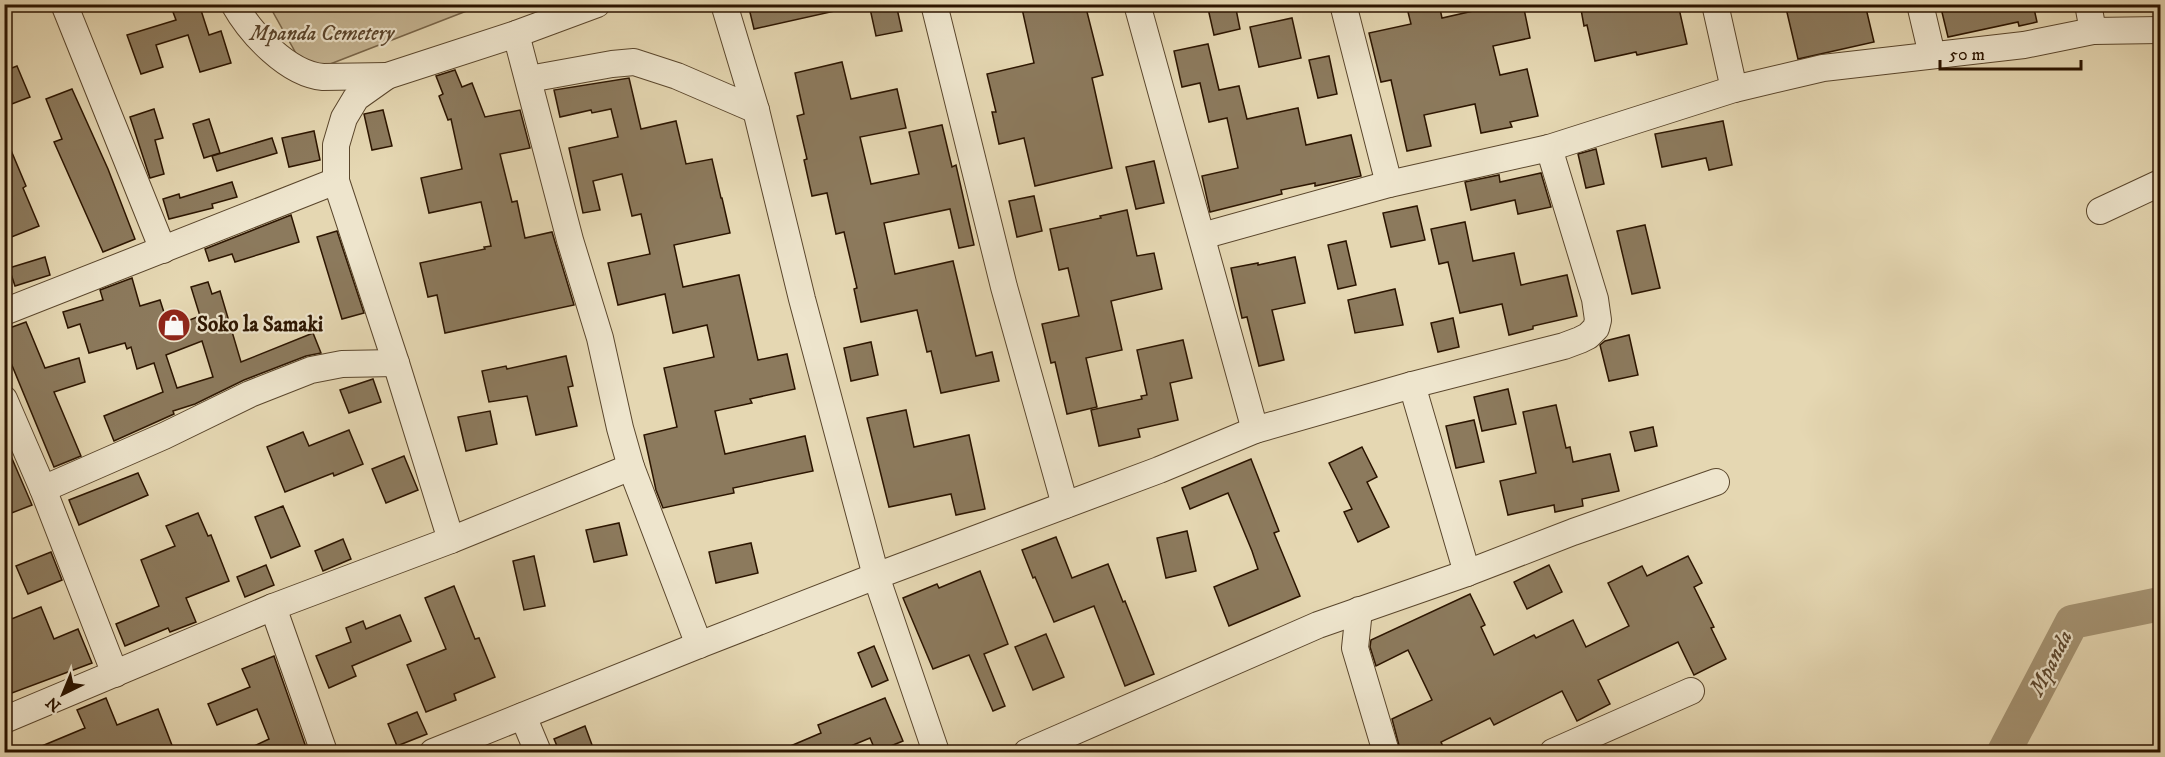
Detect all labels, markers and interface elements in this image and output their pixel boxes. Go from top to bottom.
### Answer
park label: Mpanda Cemetery [248,21,396,47]
scale bar [1940,33,2081,71]
text: 50 m [1949,44,1985,66]
shop icon: Soko la Samaki [156,307,192,343]
place label: Soko la Samaki [197,312,324,338]
water label: Mpanda [2022,626,2079,702]
north arrow [33,664,93,724]
text: N [42,692,65,716]

